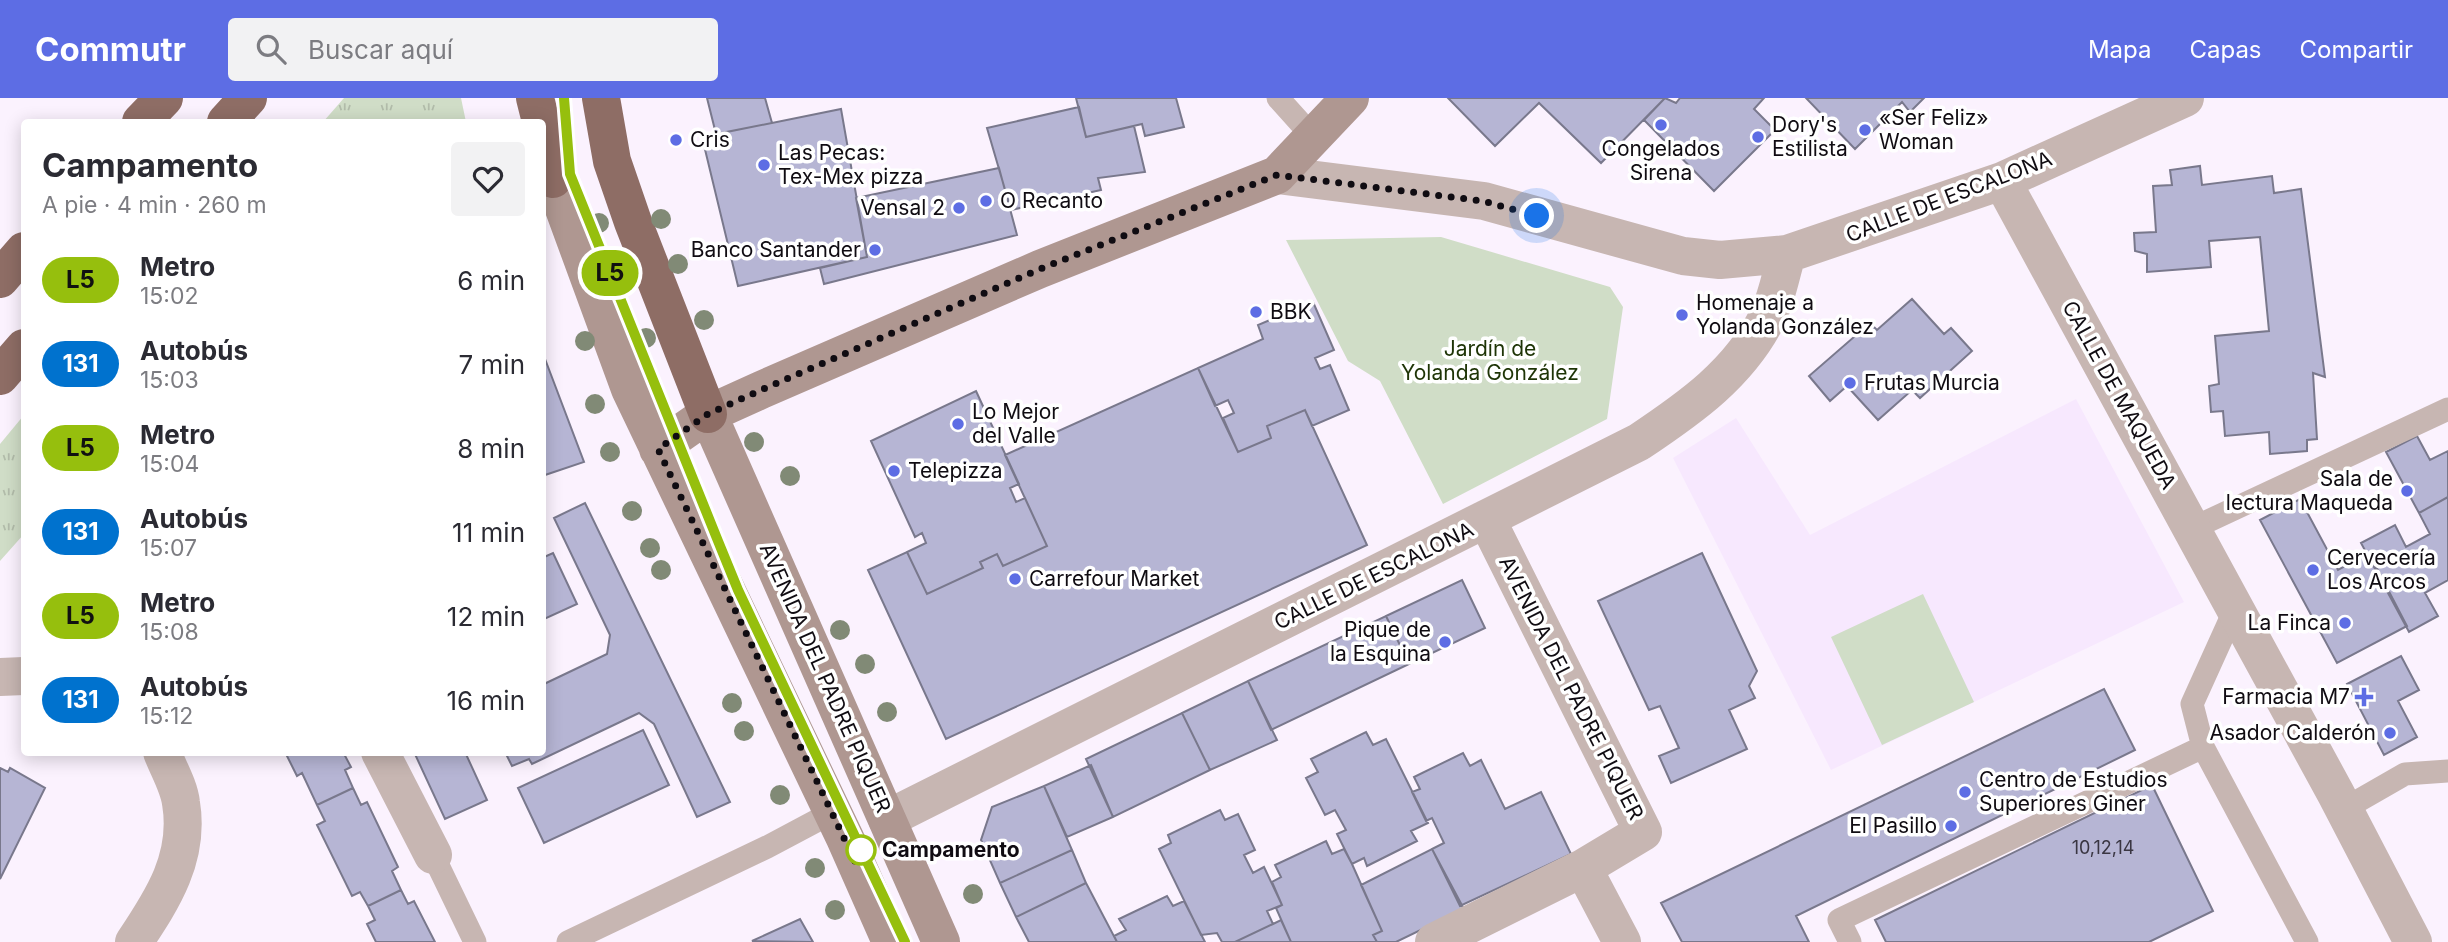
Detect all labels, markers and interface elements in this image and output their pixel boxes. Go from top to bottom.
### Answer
search box [228,18,718,81]
text: Commutr [35,29,186,69]
icon: search [252,30,290,68]
text: Buscar aquí [308,34,453,65]
text: Mapa [2088,35,2151,64]
text: Capas [2189,35,2262,64]
text: Compartir [2300,35,2413,64]
place label: «Ser Feliz» Woman [1879,105,1989,154]
place label: Dory's Estilista [1772,112,1848,161]
marker: Congelados Sirena [1653,117,1669,133]
marker: «Ser Feliz» Woman [1857,122,1873,138]
place label: Cris [690,127,730,152]
marker: Dory's Estilista [1750,129,1766,145]
marker: Cris [668,132,684,148]
place label: Congelados Sirena [1602,136,1720,185]
place label: Las Pecas: Tex-Mex pizza [778,140,923,189]
button: heart [451,142,525,216]
text: Campamento [42,145,258,185]
street label: CALLE DE ESCALONA [1842,146,2055,247]
marker: Las Pecas: Tex-Mex pizza [756,157,772,173]
place label: O Recanto [1000,188,1103,213]
text: A pie · 4 min · 260 m [42,191,267,219]
marker: O Recanto [978,193,994,209]
place label: Vensal 2 [860,195,945,220]
your location [1519,198,1554,233]
marker: Vensal 2 [951,200,967,216]
place label: Banco Santander [691,237,861,262]
marker: Banco Santander [867,242,883,258]
line badge: L5 [578,250,642,296]
text: Metro [140,251,215,282]
text: L5 [596,258,624,287]
text: L5 [66,265,95,294]
text: 6 min [457,265,525,296]
text: 15:02 [140,282,199,310]
place label: Homenaje a Yolanda González [1696,290,1874,339]
street label: CALLE DE MAQUEDA [2057,296,2182,493]
place label: BBK [1270,299,1312,324]
marker: BBK [1248,304,1264,320]
marker: Homenaje a Yolanda González [1674,307,1690,323]
text: Autobús [140,335,248,366]
park label: Jardín de Yolanda González [1401,336,1579,385]
text: 131 [62,349,99,378]
text: 7 min [459,349,525,380]
text: 15:03 [140,366,199,394]
place label: Frutas Murcia [1864,370,2000,395]
marker: Frutas Murcia [1842,375,1858,391]
place label: Lo Mejor del Valle [972,399,1059,448]
marker: Lo Mejor del Valle [950,416,966,432]
text: Metro [140,419,215,450]
text: L5 [66,433,95,462]
text: 8 min [457,433,525,464]
text: 15:04 [140,450,199,478]
place label: Telepizza [908,458,1002,483]
marker: Telepizza [886,463,902,479]
place label: Sala de lectura Maqueda [2226,466,2393,515]
marker: Sala de lectura Maqueda [2399,483,2415,499]
text: Autobús [140,503,248,534]
street label: CALLE DE ESCALONA [1270,516,1477,635]
text: 131 [62,517,99,546]
text: 11 min [452,517,525,548]
text: 15:07 [140,534,197,562]
street label: AVENIDA DEL PADRE PIQUER [755,539,896,816]
place label: Cervecería Los Arcos [2327,545,2436,594]
street label: AVENIDA DEL PADRE PIQUER [1494,552,1649,824]
marker: Cervecería Los Arcos [2305,562,2321,578]
place label: Carrefour Market [1029,566,1199,591]
marker: Carrefour Market [1007,571,1023,587]
text: Metro [140,587,215,618]
text: L5 [66,601,95,630]
text: 12 min [447,601,525,632]
place label: La Finca [2248,610,2331,635]
marker: La Finca [2337,615,2353,631]
place label: Pique de la Esquina [1330,617,1431,666]
text: 15:08 [140,618,199,646]
marker: Pique de la Esquina [1437,634,1453,650]
text: Autobús [140,671,248,702]
place label: Farmacia M7 [2222,684,2350,709]
text: 131 [62,685,99,714]
text: 16 min [447,685,525,716]
marker: Farmacia M7 [2356,689,2372,705]
text: 15:12 [140,702,193,730]
place label: Asador Calderón [2209,720,2376,745]
marker: Asador Calderón [2382,725,2398,741]
place label: Centro de Estudios Superiores Giner [1979,767,2168,816]
marker: Centro de Estudios Superiores Giner [1957,784,1973,800]
place label: El Pasillo [1849,813,1937,838]
marker: El Pasillo [1943,818,1959,834]
marker: Campamento [846,835,876,865]
place label: Campamento [882,837,1020,862]
house number: 10,12,14 [2072,837,2134,858]

